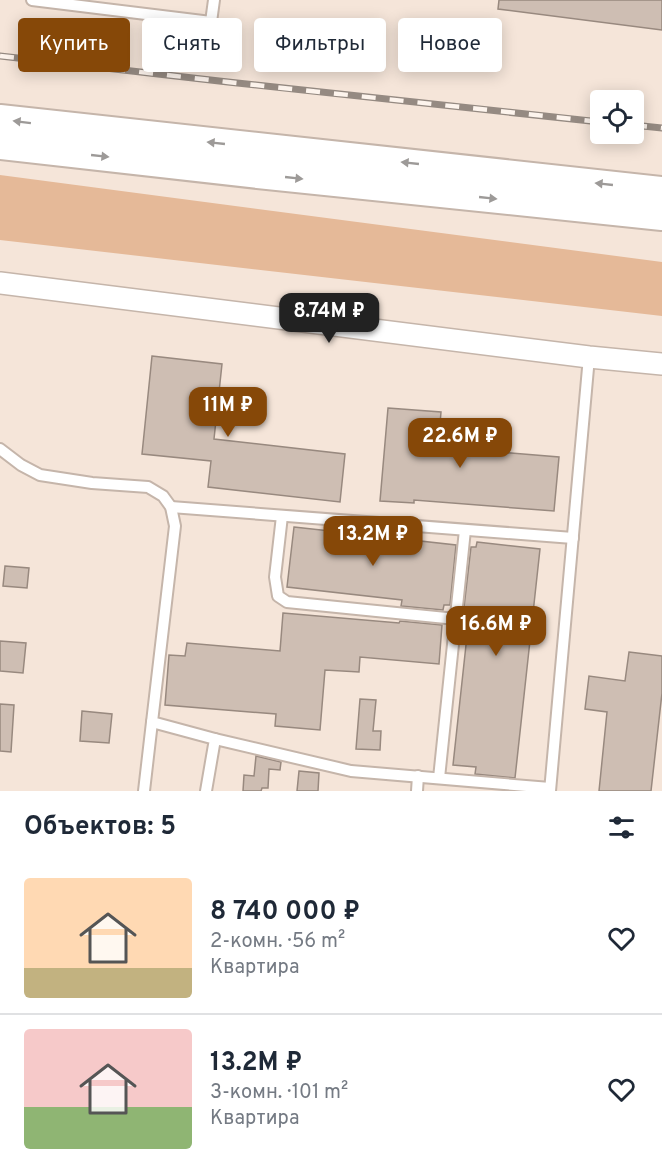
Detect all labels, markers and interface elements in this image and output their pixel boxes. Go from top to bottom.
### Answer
chip: Купить [18,18,130,72]
chip: Снять [142,18,242,72]
chip: Фильтры [254,18,386,72]
chip: Новое [398,18,502,72]
map controls [590,90,644,144]
button: locate [590,90,644,144]
one-way arrow [13,117,32,127]
one-way arrow [207,138,226,148]
one-way arrow [90,152,109,161]
one-way arrow [400,158,419,168]
one-way arrow [284,173,303,183]
one-way arrow [594,179,613,189]
one-way arrow [478,193,497,203]
pin: 8.74M ₽ [274,293,384,344]
text: 8.74M ₽ [293,299,365,325]
pin: 11M ₽ [186,387,270,438]
text: 11M ₽ [203,393,253,419]
pin: 22.6M ₽ [405,418,515,469]
text: 22.6M ₽ [422,424,498,450]
pin: 13.2M ₽ [318,516,428,567]
text: 13.2M ₽ [338,522,408,548]
pin: 16.6M ₽ [441,606,551,657]
text: 16.6M ₽ [460,612,532,638]
text: Объектов: 5 [24,811,176,844]
icon: filters [605,811,638,844]
text: 8 740 000 ₽ [210,896,360,929]
icon: home [72,902,144,974]
icon: heart [605,922,638,955]
text: 2-комн. · 56 m² [210,929,345,955]
text: Квартира [210,955,299,981]
text: 13.2M ₽ [210,1047,302,1080]
icon: home [72,1053,144,1125]
icon: heart [605,1073,638,1106]
text: 3-комн. · 101 m² [210,1080,348,1106]
text: Квартира [210,1106,299,1132]

